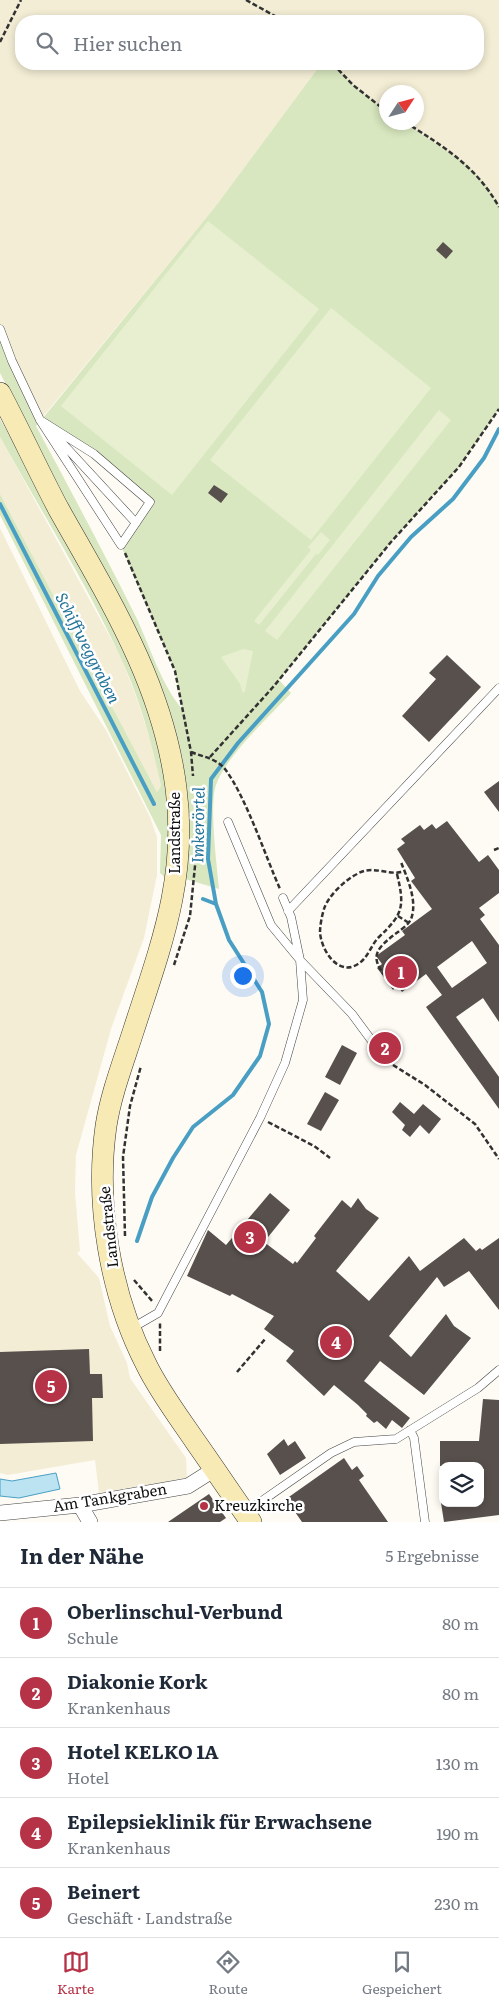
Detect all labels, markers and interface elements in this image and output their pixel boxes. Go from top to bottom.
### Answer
search box [15,15,484,70]
icon: search [33,29,61,57]
text: Hier suchen [73,29,182,57]
north arrow [379,85,424,130]
water label: Schiffweggraben [51,588,127,708]
water label: Imkerörtel [184,786,210,863]
street label: Landstraße [162,792,185,874]
pin: 1 [385,953,417,991]
your location [230,963,256,989]
pin: 2 [369,1029,401,1067]
street label: Landstraße [92,1185,123,1269]
pin: 3 [234,1218,266,1256]
pin: 4 [320,1323,352,1361]
pin: 5 [35,1367,67,1405]
map controls [439,1462,484,1507]
button: layers [439,1462,484,1507]
street label: Am Tankgraben [51,1476,168,1517]
place label: Kreuzkirche [214,1493,303,1516]
marker: Kreuzkirche [198,1500,210,1512]
text: In der Nähe [20,1539,144,1570]
text: 5 Ergebnisse [385,1543,479,1567]
text: Oberlinschul-Verbund [67,1597,283,1625]
text: 1 [33,1611,39,1635]
text: 80 m [442,1611,479,1635]
text: Schule [67,1625,118,1649]
text: Diakonie Kork [67,1667,208,1695]
text: 2 [32,1681,40,1705]
text: 80 m [442,1681,479,1705]
text: Krankenhaus [67,1695,170,1719]
text: Hotel KELKO 1A [67,1737,219,1765]
text: 3 [32,1751,40,1775]
text: 130 m [436,1751,479,1775]
text: Hotel [67,1765,109,1789]
text: Epilepsieklinik für Erwachsene [67,1807,372,1835]
text: 4 [31,1821,41,1845]
text: 190 m [436,1821,479,1845]
text: Krankenhaus [67,1835,170,1859]
text: Beinert [67,1877,140,1905]
text: 5 [32,1891,40,1915]
text: 230 m [434,1891,479,1915]
text: Geschäft · Landstraße [67,1905,232,1929]
tab: Karte [57,1948,94,1998]
tab: Route [209,1948,248,1998]
tab: Gespeichert [362,1948,442,1998]

